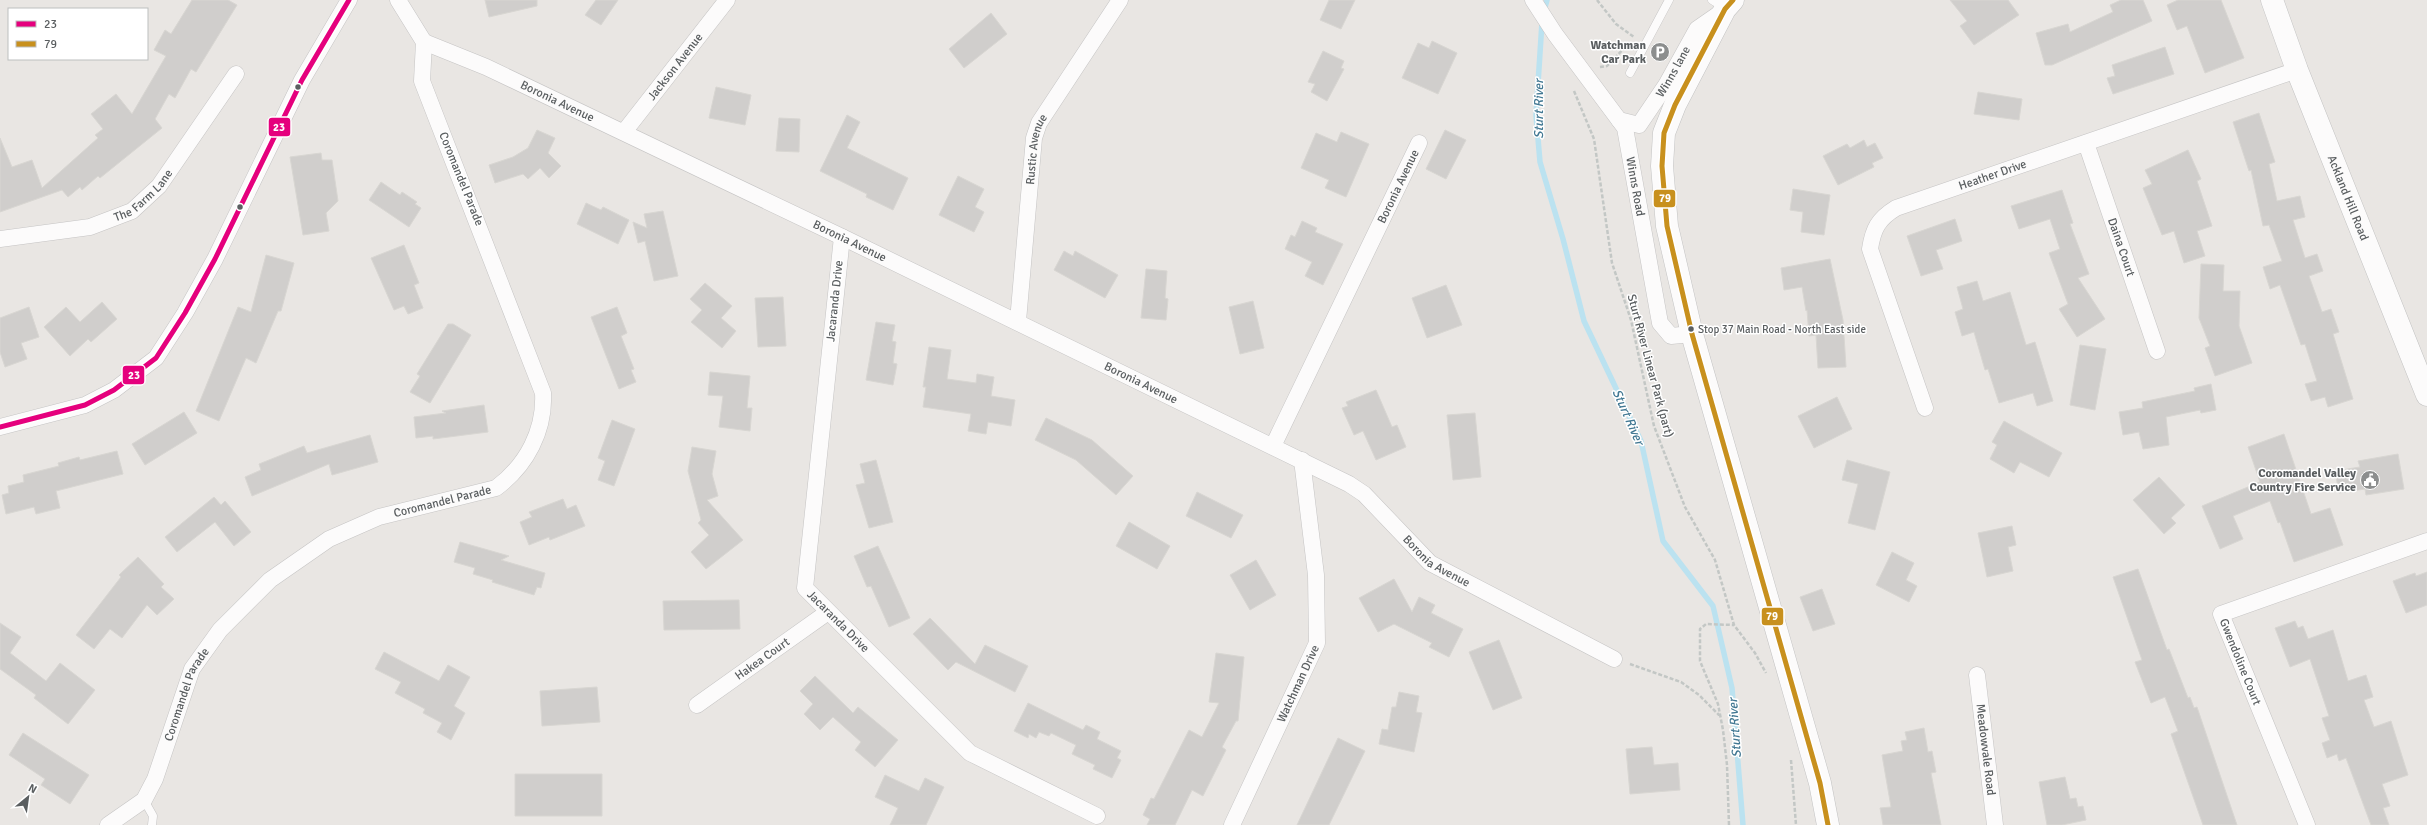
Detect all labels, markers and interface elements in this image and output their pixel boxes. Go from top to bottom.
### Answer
legend [8,8,148,60]
text: 23 [44,17,57,32]
street label: Jackson Avenue [644,30,706,103]
text: 79 [44,37,57,52]
place label: Watchman Car Park [1590,38,1647,67]
parking icon: Watchman Car Park [1649,41,1671,63]
street label: Winns lane [1652,43,1694,100]
street label: Boronia Avenue [518,77,597,125]
water label: Sturt River [1531,77,1547,139]
unlabelled marker [293,82,303,92]
street label: Rustic Avenue [1022,111,1051,185]
line badge: 23 [268,117,291,137]
text: 23 [273,121,285,134]
street label: Coromandel Parade [435,130,487,228]
street label: Boronia Avenue [1374,147,1422,226]
street label: Ackland Hill Road [2324,153,2372,243]
street label: Winns Road [1623,155,1648,217]
street label: Heather Drive [1957,156,2028,193]
street label: The Farm Lane [112,166,176,225]
line badge: 79 [1653,189,1676,208]
text: 79 [1659,192,1671,205]
unlabelled marker [235,202,245,212]
street label: Daina Court [2105,216,2139,278]
street label: Boronia Avenue [810,217,889,265]
street label: Jacaranda Drive [823,260,847,342]
street label: Sturt River Linear Park (part) [1624,293,1676,439]
place label: Stop 37 Main Road - North East side [1698,323,1866,336]
marker: Stop 37 Main Road - North East side [1686,324,1696,334]
street label: Boronia Avenue [1102,358,1180,407]
line badge: 23 [122,365,145,385]
text: 23 [128,369,140,382]
water label: Sturt River [1609,387,1647,447]
place label: Coromandel Valley Country Fire Service [2249,466,2356,495]
public building icon: Coromandel Valley Country Fire Service [2359,469,2381,491]
street label: Coromandel Parade [392,482,493,521]
street label: Boronia Avenue [1400,532,1473,590]
street label: Jacaranda Drive [804,587,873,656]
line badge: 79 [1761,607,1784,626]
text: 79 [1766,610,1778,623]
street label: Gwendoline Court [2216,616,2264,708]
street label: Hakea Court [732,634,793,683]
street label: Watchman Drive [1273,643,1323,725]
street label: Coromandel Parade [161,645,212,743]
water label: Sturt River [1725,696,1745,758]
street label: Meadowvale Road [1973,703,1999,796]
north arrow [8,777,48,817]
text: N [26,781,39,796]

